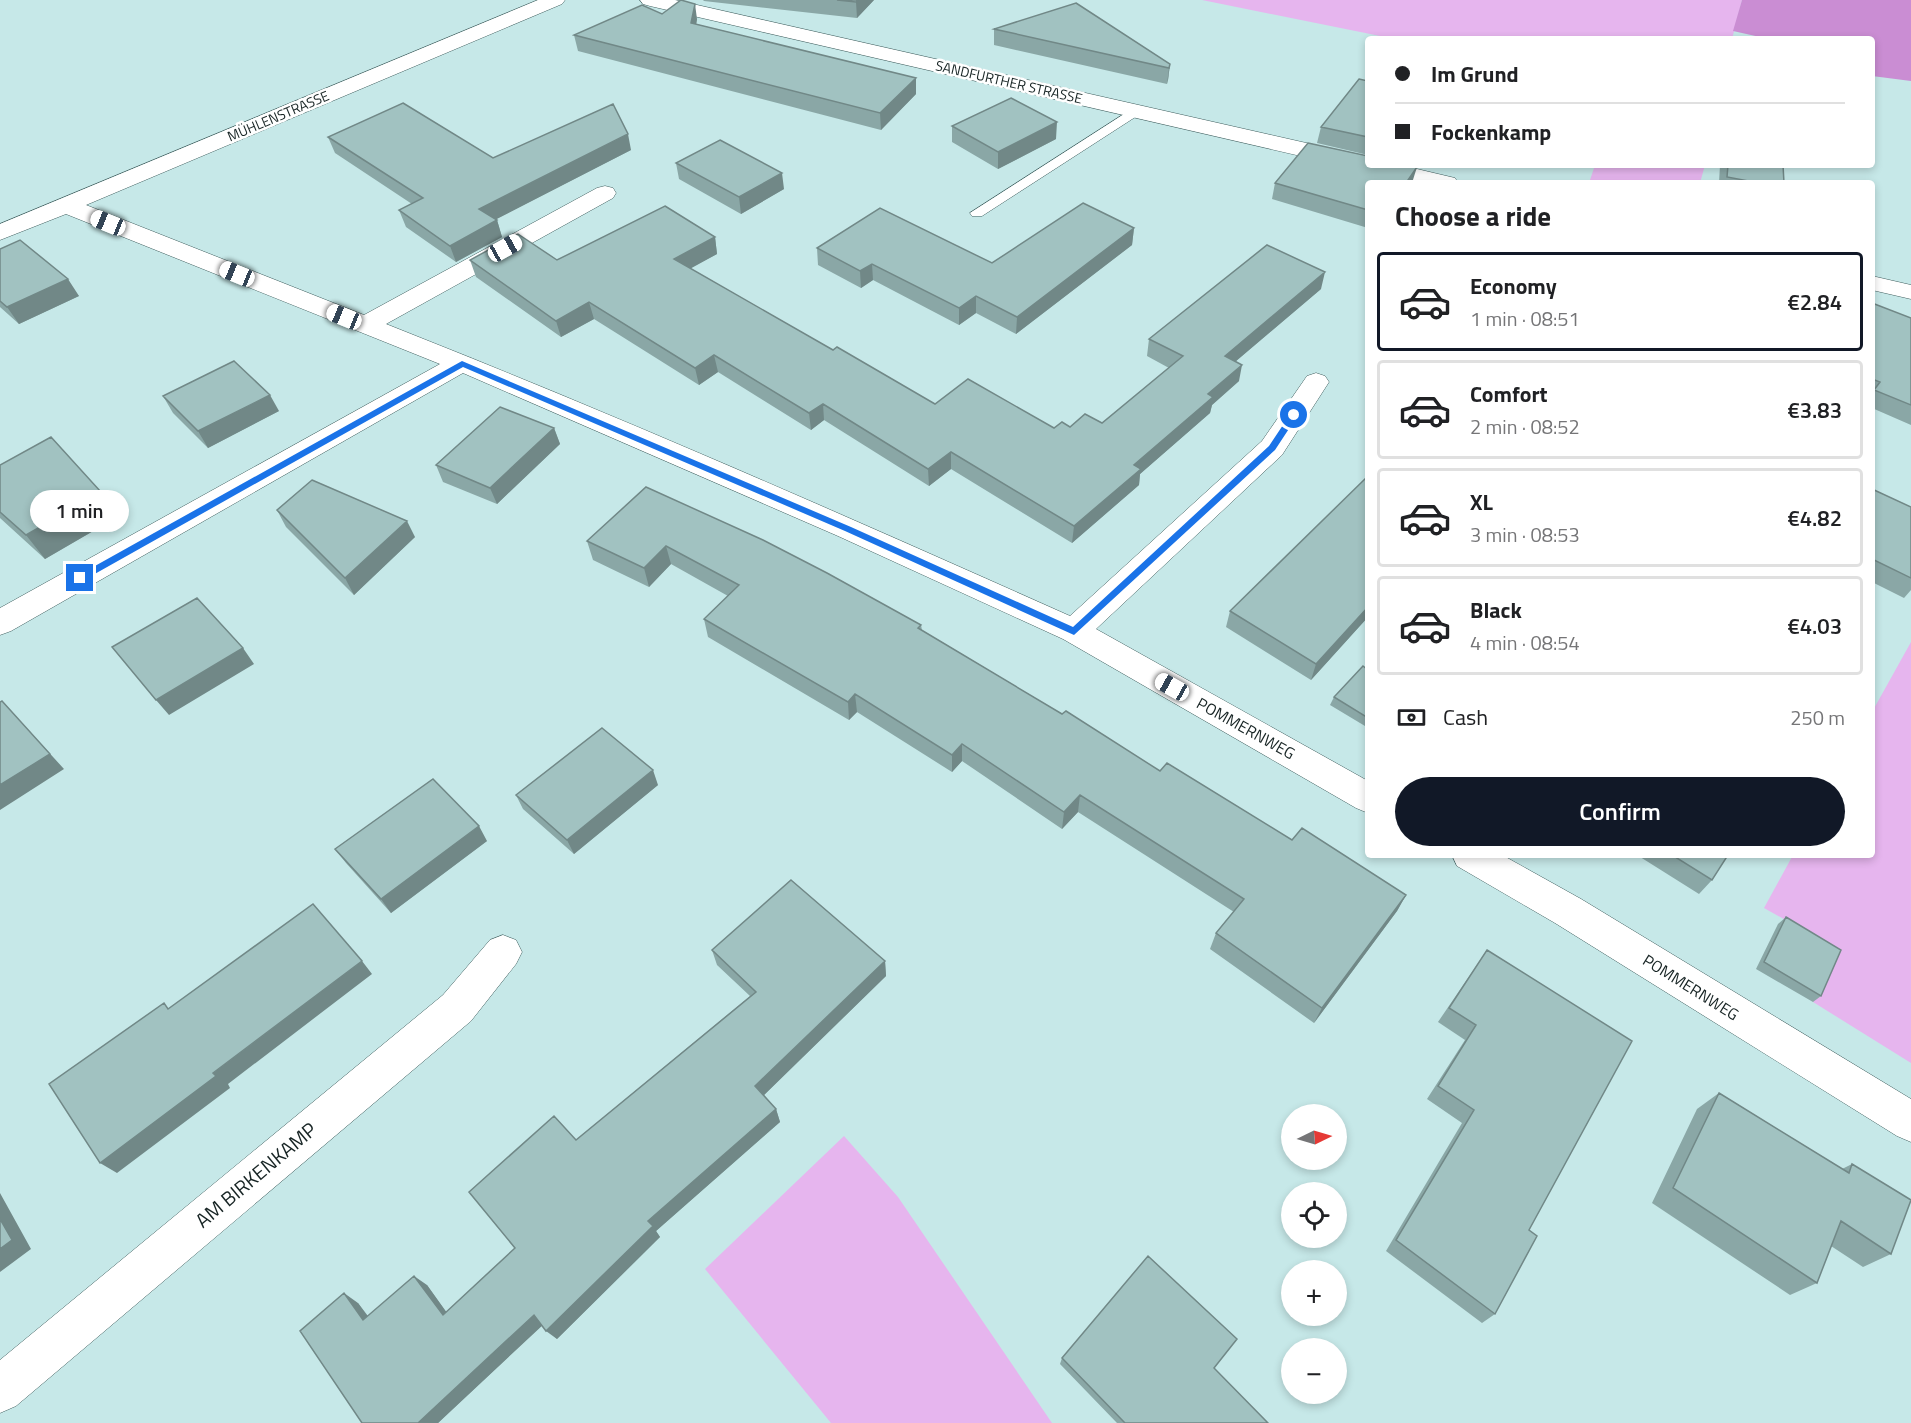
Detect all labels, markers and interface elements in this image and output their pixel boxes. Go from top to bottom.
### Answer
street label: SANDFURTHER STRASSE [934,54,1085,109]
text: Im Grund [1431,57,1519,91]
street label: MÜHLENSTRASSE [224,85,332,146]
text: Fockenkamp [1431,115,1551,149]
text: Choose a ride [1395,195,1551,236]
car [88,208,128,238]
car [485,231,525,265]
car [217,259,257,289]
text: Economy [1470,269,1557,303]
icon: car [1398,275,1452,329]
text: €2.84 [1787,285,1842,319]
car [324,302,364,332]
text: 1 min · 08:51 [1470,303,1580,334]
text: Comfort [1470,377,1548,411]
icon: car [1398,383,1452,437]
text: €3.83 [1787,393,1842,427]
route start [1280,401,1307,428]
text: 2 min · 08:52 [1470,411,1580,442]
text: XL [1470,485,1493,519]
callout: 1 min [31,491,130,533]
icon: car [1398,491,1452,545]
text: 1 min [55,495,104,526]
text: €4.82 [1787,501,1842,535]
text: 3 min · 08:53 [1470,519,1580,550]
route end [66,564,93,591]
text: Black [1470,593,1522,627]
icon: car [1398,599,1452,653]
text: €4.03 [1787,609,1842,643]
text: 4 min · 08:54 [1470,627,1580,658]
car [1152,670,1192,704]
street label: POMMERNWEG [1192,691,1300,765]
text: Cash [1443,700,1488,734]
icon: cash [1395,701,1428,734]
text: 250 m [1790,702,1845,733]
button: Confirm [1395,777,1845,846]
street label: POMMERNWEG [1638,948,1744,1026]
north arrow [1281,1104,1347,1170]
map controls [1281,1104,1347,1404]
street label: AM BIRKENKAMP [188,1114,323,1235]
button: locate [1281,1182,1347,1248]
button: + [1281,1260,1347,1326]
button: − [1281,1338,1347,1404]

